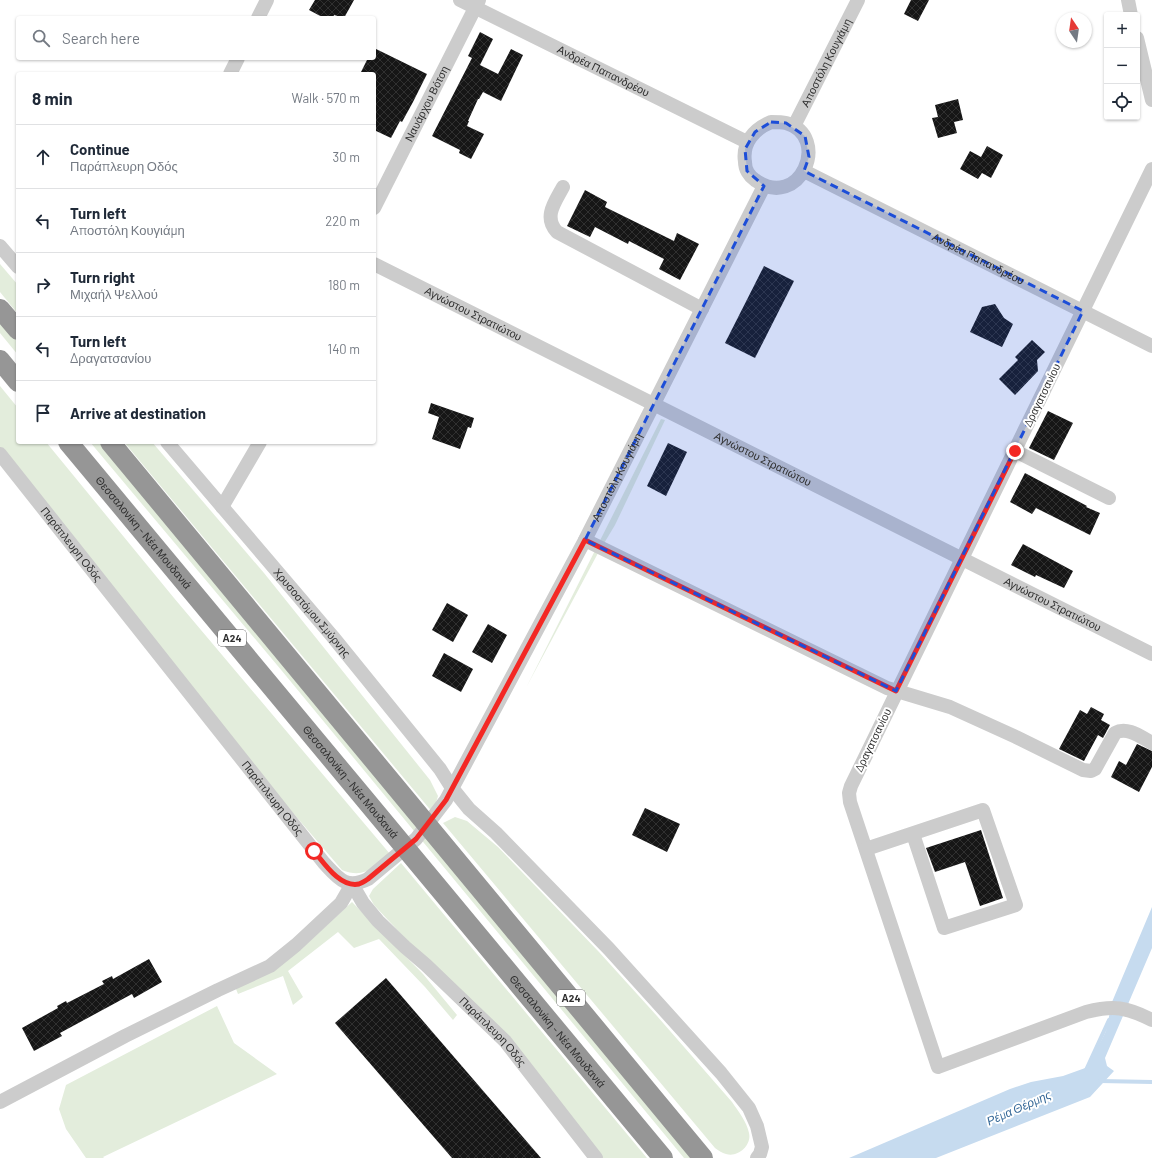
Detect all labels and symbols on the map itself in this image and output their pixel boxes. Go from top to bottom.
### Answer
north arrow [1056,12,1092,48]
street label: Αποστόλη Κουγιάμη [798,16,854,109]
street label: Ανδρέα Παπανδρέου [555,42,652,99]
street label: Ναυάρχου Βότση [402,63,451,143]
street label: Ανδρέα Παπανδρέου [930,230,1027,287]
street label: Αγνώστου Στρατιώτου [423,284,524,343]
street label: Δραγατσανίου [1021,361,1062,429]
street label: Αγνώστου Στρατιώτου [712,429,814,488]
street label: Αποστόλη Κουγιάμη [589,431,644,523]
route end [1006,442,1024,460]
street label: Θεσσαλονίκη - Νέα Μουδανιά [93,473,195,592]
street label: Παράπλευρη Οδός [38,504,105,584]
street label: Χρυσοστόμου Σμύρνης [271,565,354,659]
street label: Αγνώστου Στρατιώτου [1002,574,1103,633]
road number: Α24 [218,630,246,646]
street label: Δραγατσανίου [852,706,893,774]
street label: Θεσσαλονίκη - Νέα Μουδανιά [300,722,402,841]
street label: Παράπλευρη Οδός [240,758,306,838]
route start [305,842,323,860]
street label: Θεσσαλονίκη - Νέα Μουδανιά [507,972,609,1091]
road number: Α24 [557,990,585,1006]
street label: Παράπλευρη Οδός [457,994,529,1069]
water label: Ρέμα Θέρμης [984,1087,1054,1128]

